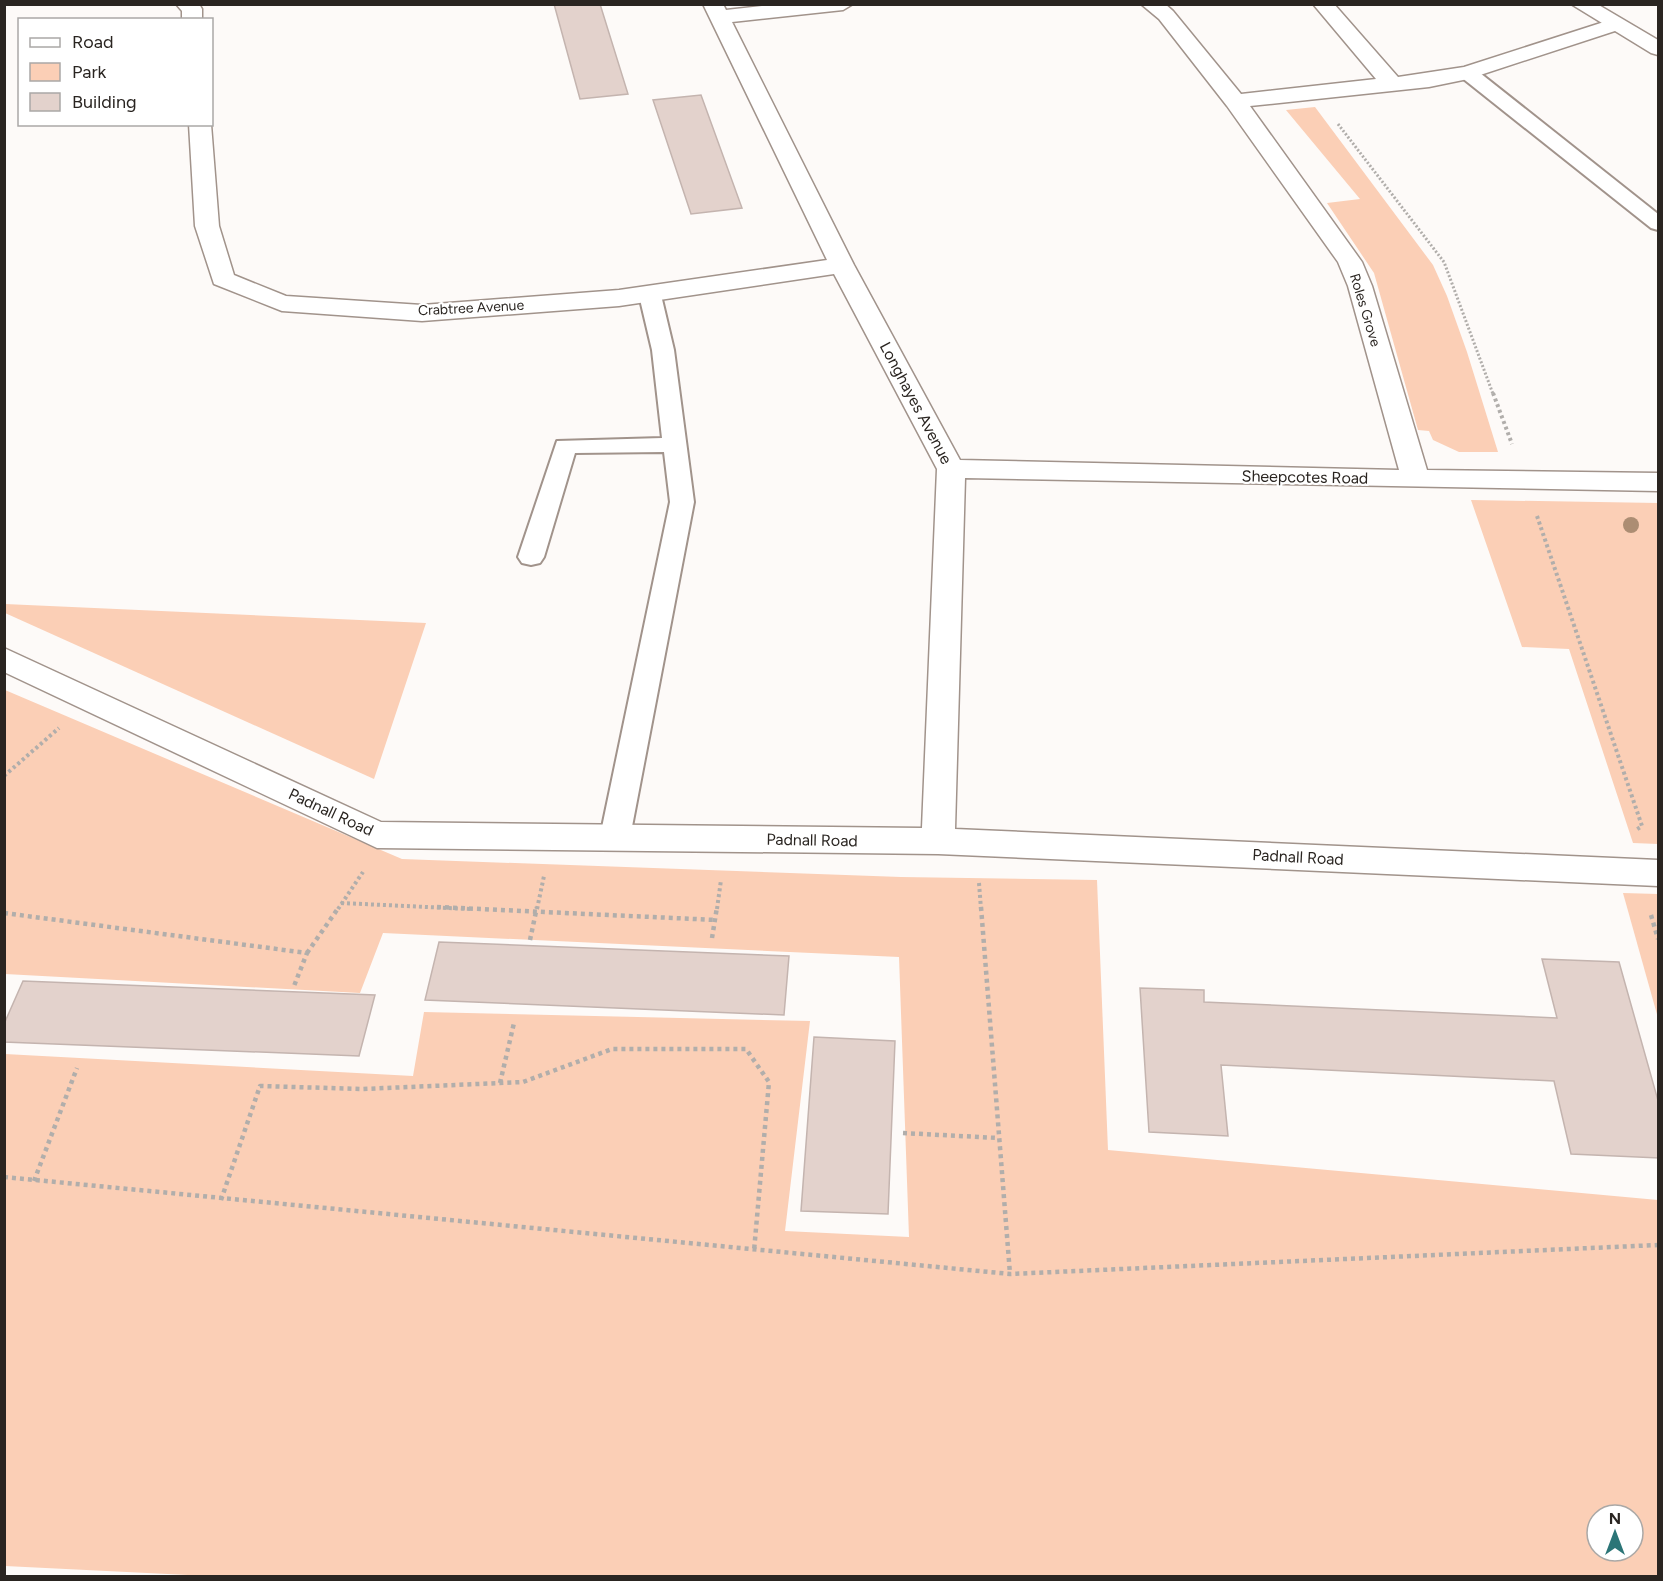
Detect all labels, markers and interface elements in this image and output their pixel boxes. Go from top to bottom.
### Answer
legend [18,18,213,126]
text: Road [72,31,113,53]
text: Park [72,61,107,83]
text: Building [72,91,137,113]
street label: Roles Grove [1346,271,1384,349]
street label: Crabtree Avenue [417,297,525,319]
street label: Longhayes Avenue [876,339,956,467]
street label: Sheepcotes Road [1242,466,1368,488]
street label: Padnall Road [285,784,377,840]
street label: Padnall Road [766,830,858,850]
street label: Padnall Road [1252,845,1344,869]
north arrow [1585,1503,1645,1563]
text: N [1609,1509,1621,1528]

